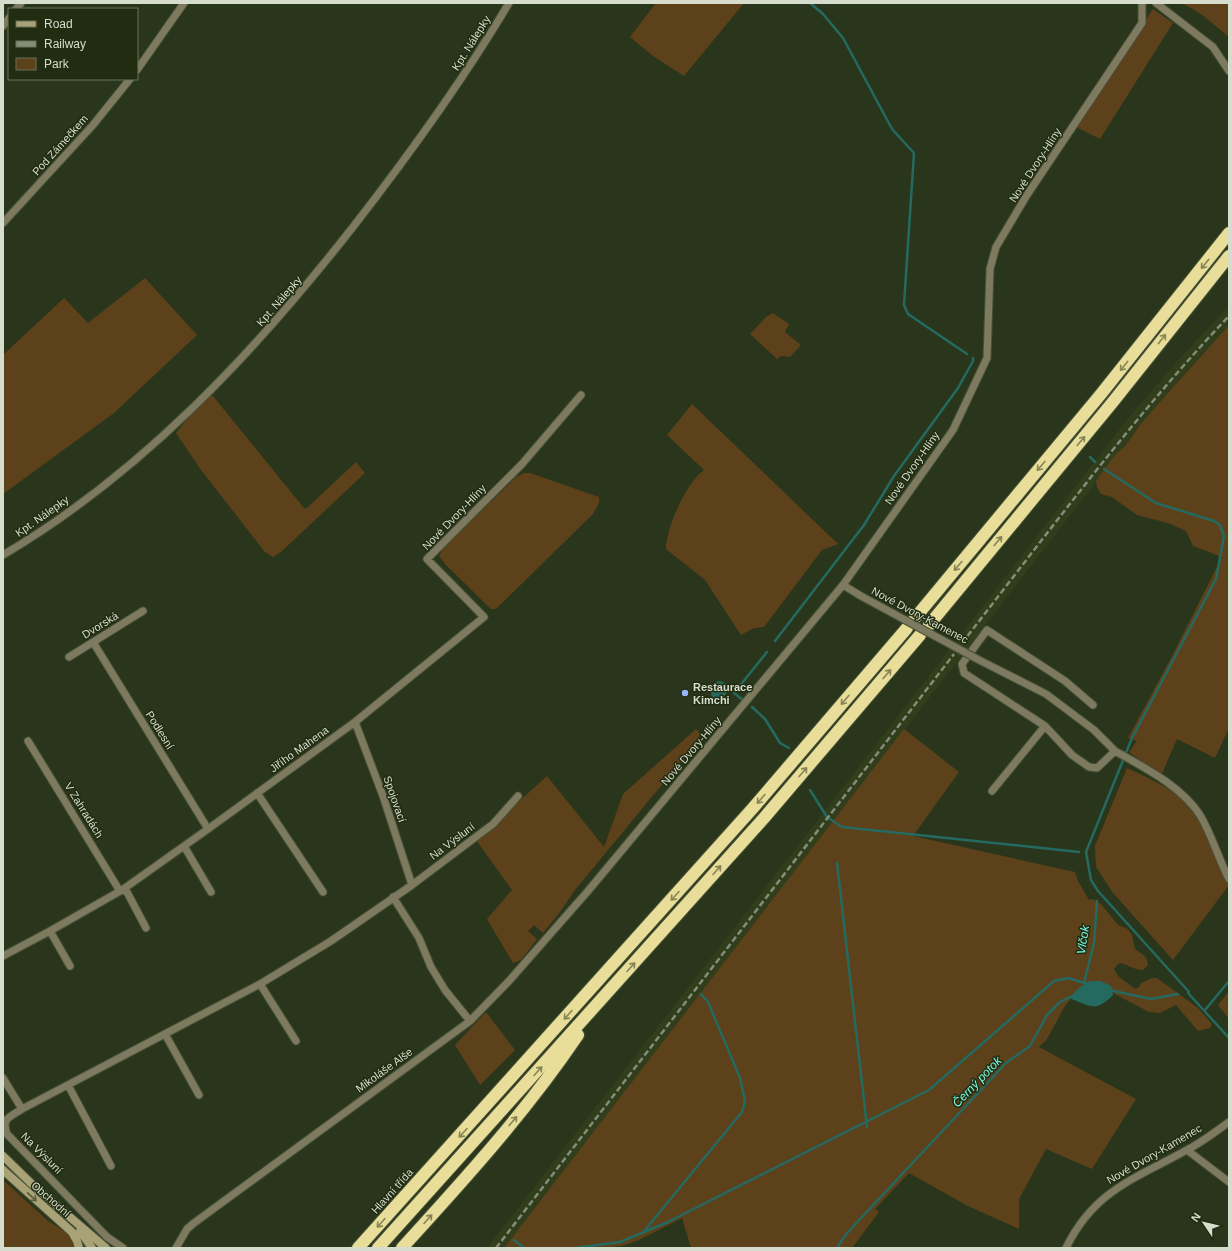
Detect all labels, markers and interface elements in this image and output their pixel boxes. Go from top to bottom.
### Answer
legend [8,8,138,80]
street label: Kpt. Nálepky [449,13,493,73]
text: Road [44,17,73,31]
text: Railway [44,37,86,51]
text: Park [44,57,70,71]
street label: Pod Zámečkem [30,112,90,178]
street label: Nové Dvory-Hlíny [1006,125,1064,204]
one-way arrow [1200,258,1209,269]
street label: Kpt. Nálepky [254,273,304,328]
one-way arrow [1158,334,1167,345]
one-way arrow [1119,360,1128,371]
street label: Nové Dvory-Hlíny [882,429,942,507]
one-way arrow [1076,435,1085,446]
one-way arrow [1037,461,1046,471]
street label: Nové Dvory-Hlíny [420,481,489,552]
street label: Kpt. Nálepky [13,493,71,539]
one-way arrow [994,535,1003,546]
one-way arrow [954,561,963,572]
street label: Nové Dvory-Kamenec [870,584,971,646]
street label: Dvorská [80,609,121,641]
one-way arrow [883,668,892,679]
place label: Restaurace Kimchi [693,681,752,706]
marker: Restaurace Kimchi [680,688,690,698]
one-way arrow [841,695,850,706]
street label: Podlesní [144,709,176,751]
street label: Nové Dvory-Hlíny [659,714,724,788]
street label: Jiřího Mahena [267,723,331,774]
one-way arrow [798,767,807,778]
street label: Spojovací [381,774,409,824]
street label: V Zahradách [62,780,106,840]
one-way arrow [756,794,765,804]
street label: Na Výsluní [427,820,477,862]
one-way arrow [713,865,722,875]
one-way arrow [670,891,679,902]
water label: Vlčok [1074,923,1092,956]
one-way arrow [626,962,635,972]
one-way arrow [564,1010,573,1021]
street label: Mikoláše Alše [353,1045,415,1095]
water label: Černý potok [949,1052,1005,1110]
one-way arrow [533,1066,542,1076]
one-way arrow [509,1116,518,1127]
street label: Nové Dvory-Kamenec [1104,1122,1204,1186]
one-way arrow [458,1128,467,1138]
street label: Na Výsluní [19,1130,65,1176]
street label: Hlavní třída [369,1165,416,1216]
street label: Obchodní [29,1179,73,1219]
one-way arrow [26,1192,37,1201]
north arrow [1184,1203,1224,1243]
text: N [1189,1211,1203,1224]
one-way arrow [423,1214,432,1224]
one-way arrow [376,1218,386,1228]

